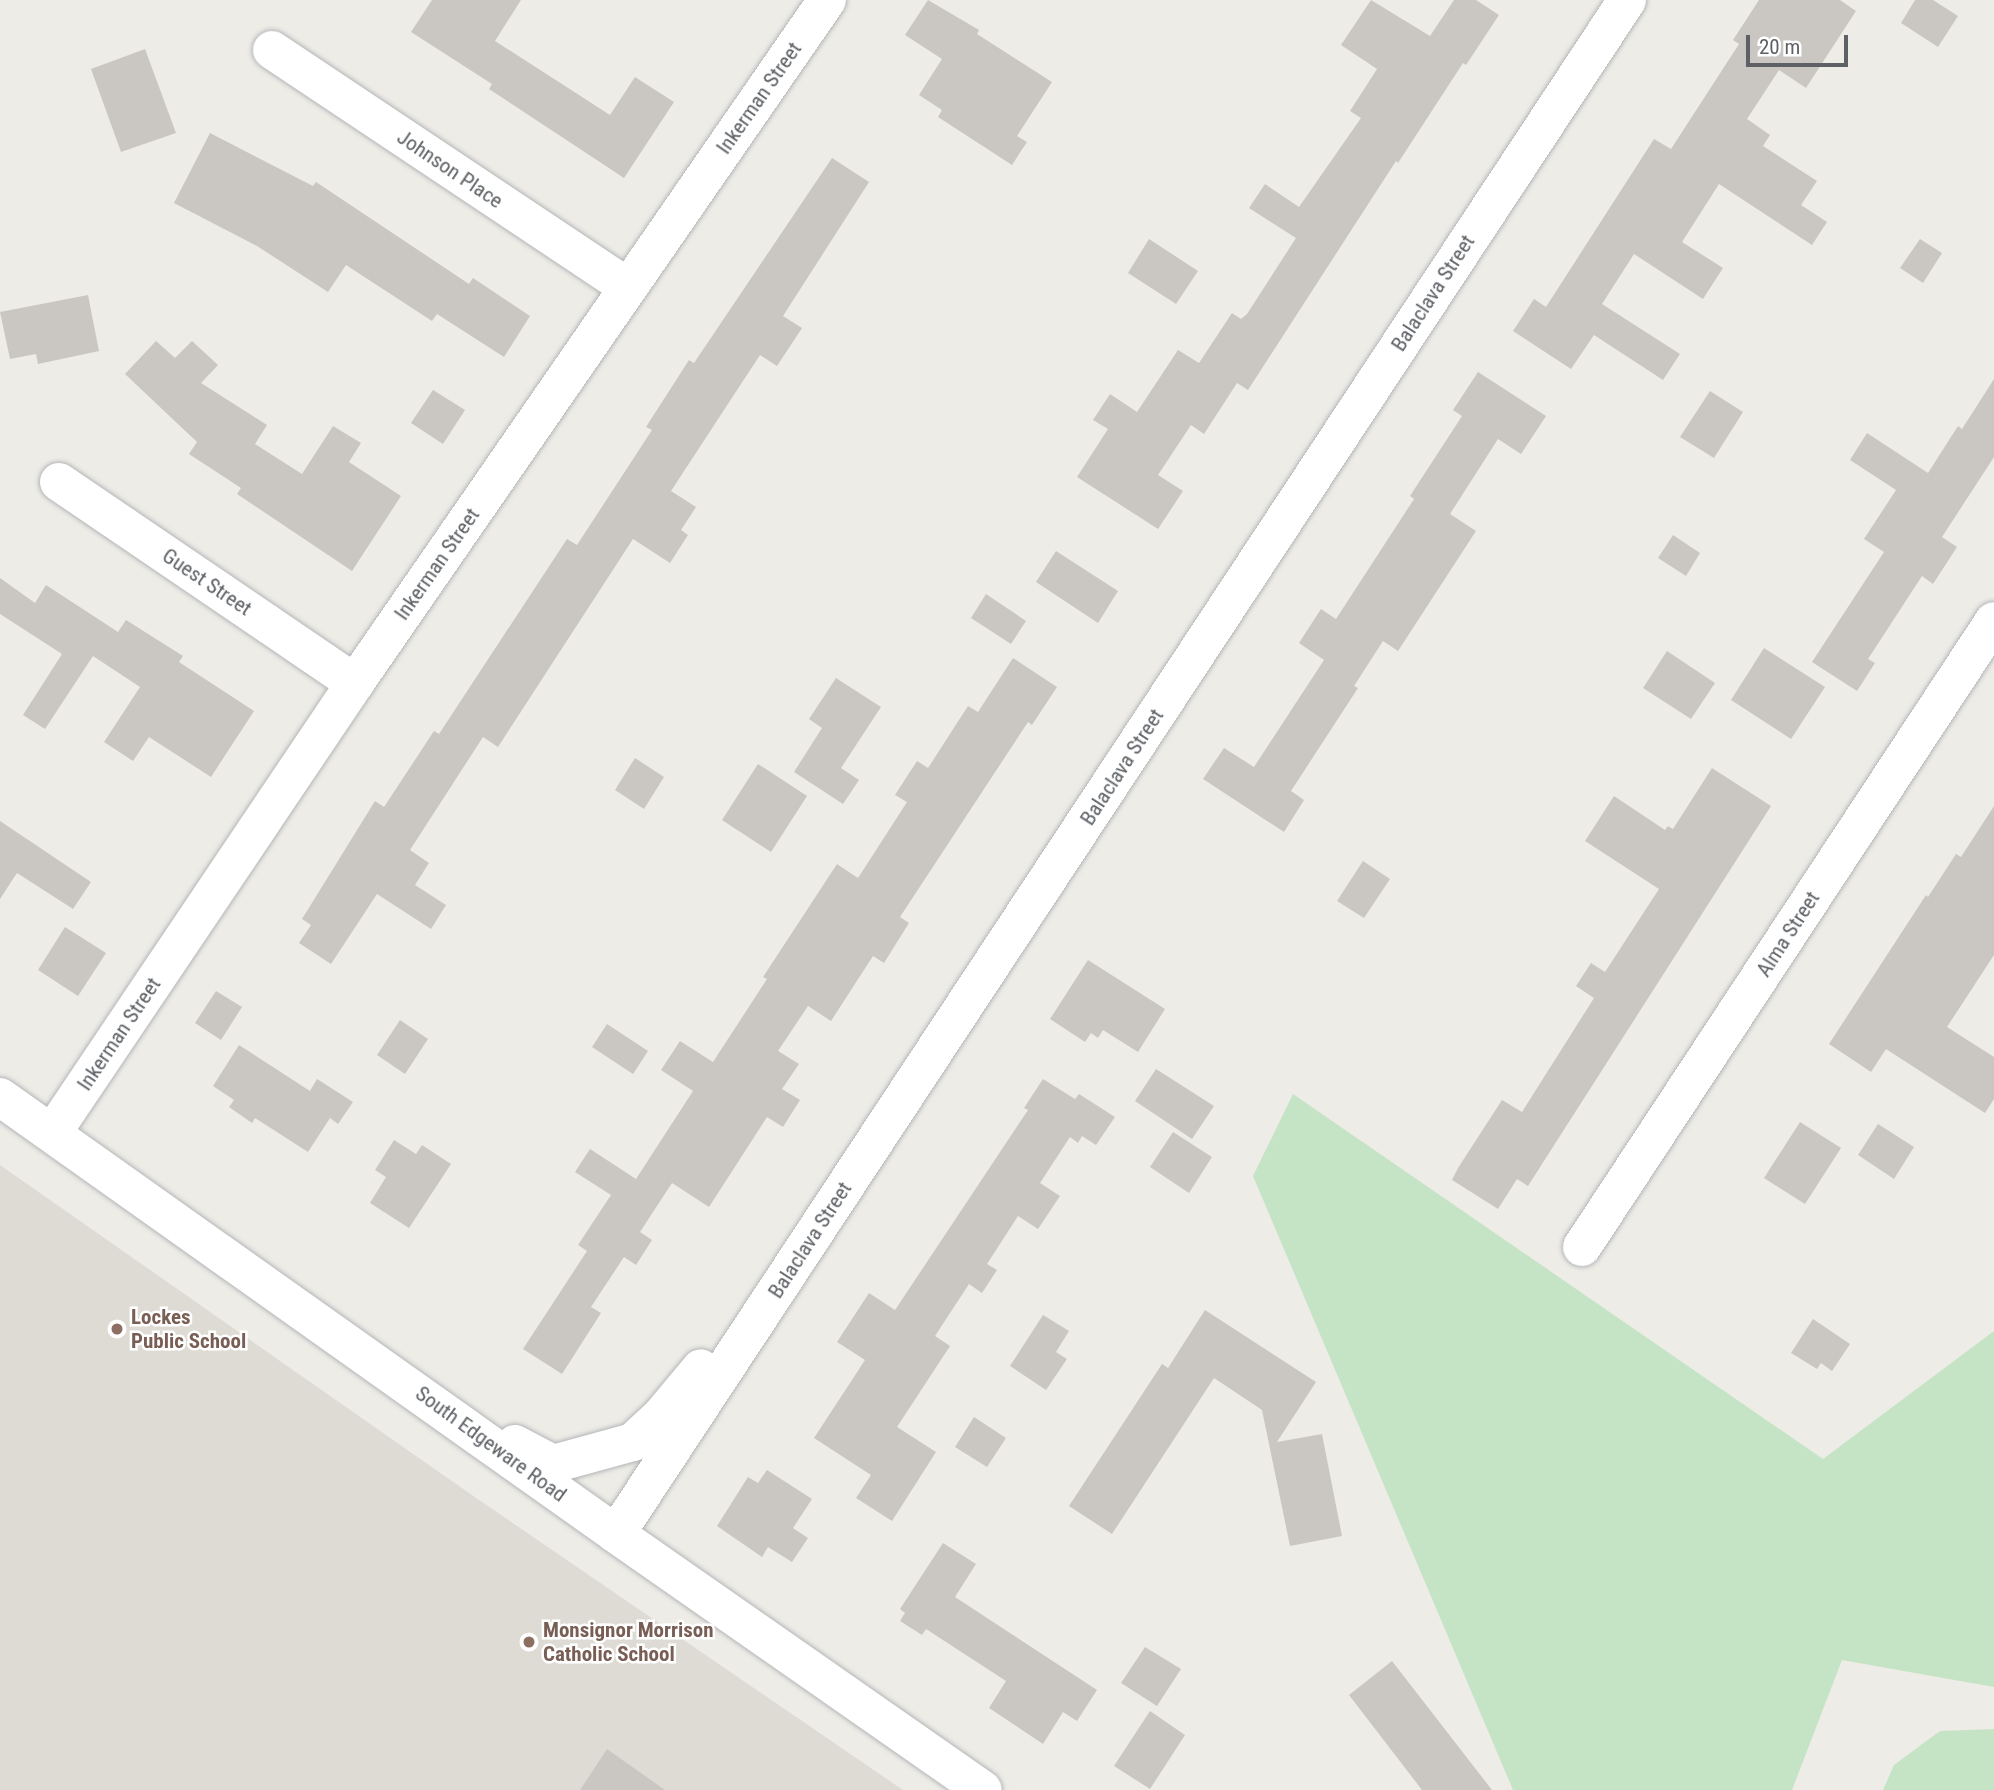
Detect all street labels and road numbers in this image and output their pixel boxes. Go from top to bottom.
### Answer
street label: Inkerman Street [711,37,807,159]
street label: Johnson Place [392,124,508,214]
street label: Balaclava Street [1386,230,1480,356]
street label: Inkerman Street [389,503,485,625]
street label: Guest Street [158,543,256,621]
street label: Balaclava Street [1075,704,1169,830]
street label: Alma Street [1751,887,1825,981]
street label: Inkerman Street [72,973,166,1095]
street label: Balaclava Street [763,1177,857,1303]
street label: South Edgeware Road [411,1381,571,1507]

